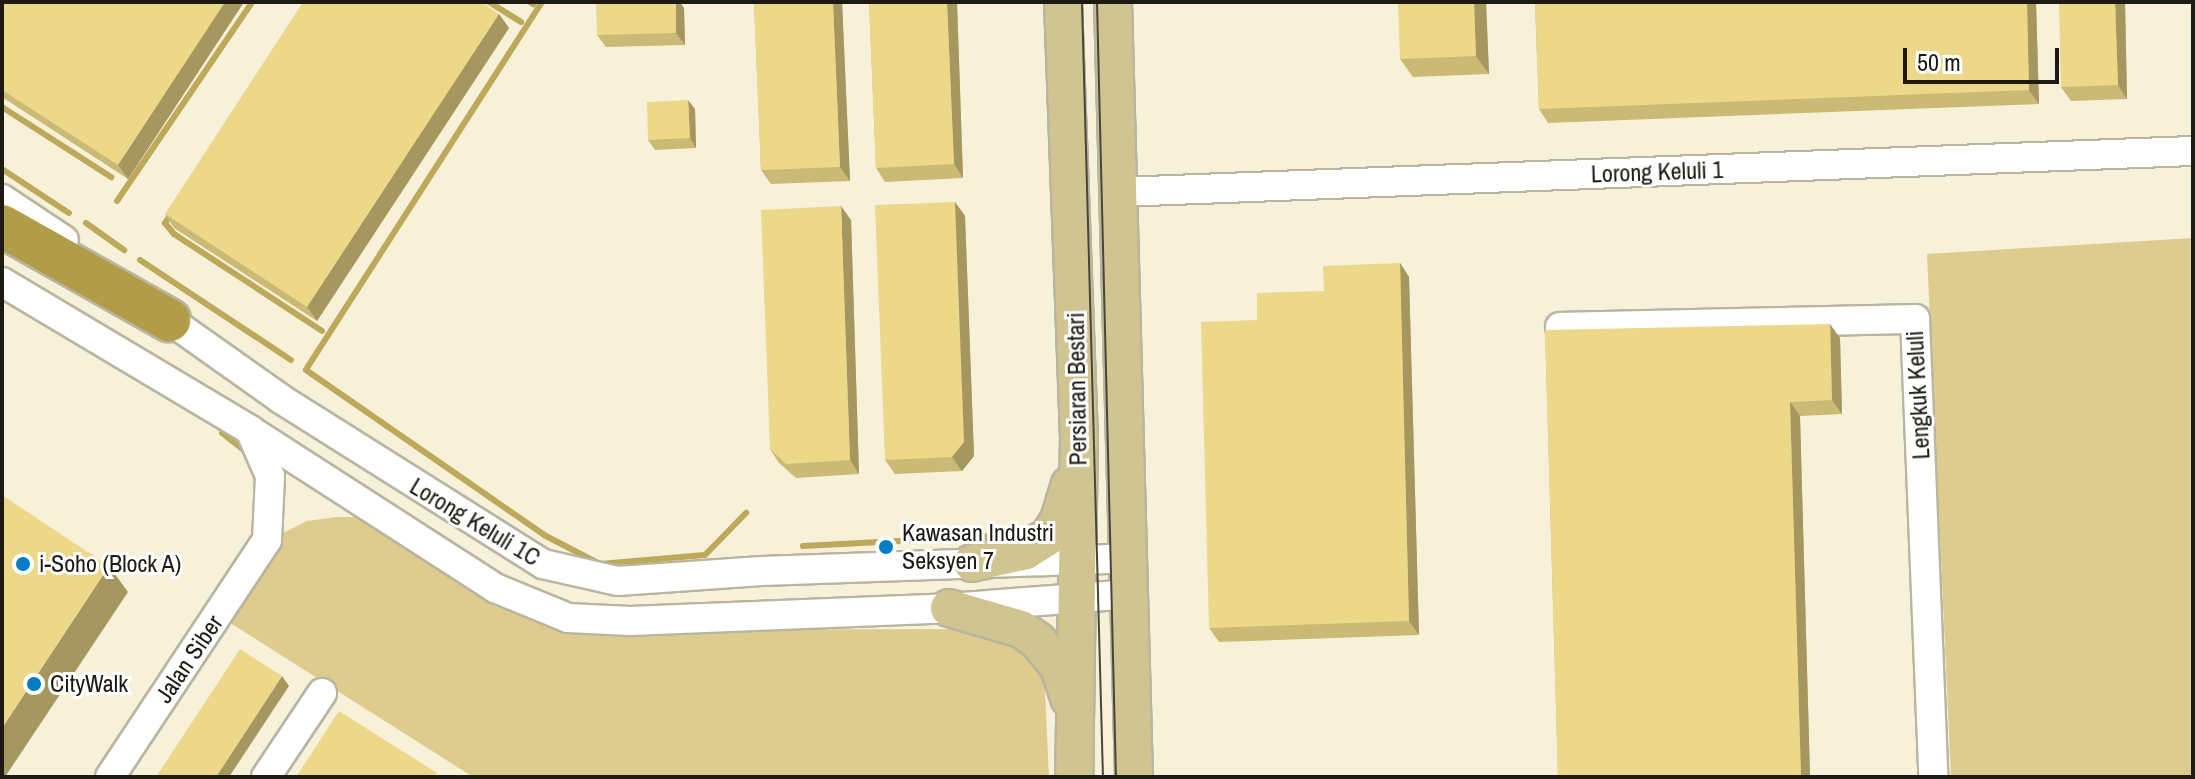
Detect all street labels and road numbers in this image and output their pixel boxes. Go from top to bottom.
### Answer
street label: Lorong Keluli 1 [1590,155,1724,189]
street label: Persiaran Bestari [1061,312,1093,466]
street label: Lengkuk Keluli [1900,330,1936,460]
street label: Lorong Keluli 1C [405,472,545,572]
street label: Jalan Siber [149,610,229,708]

